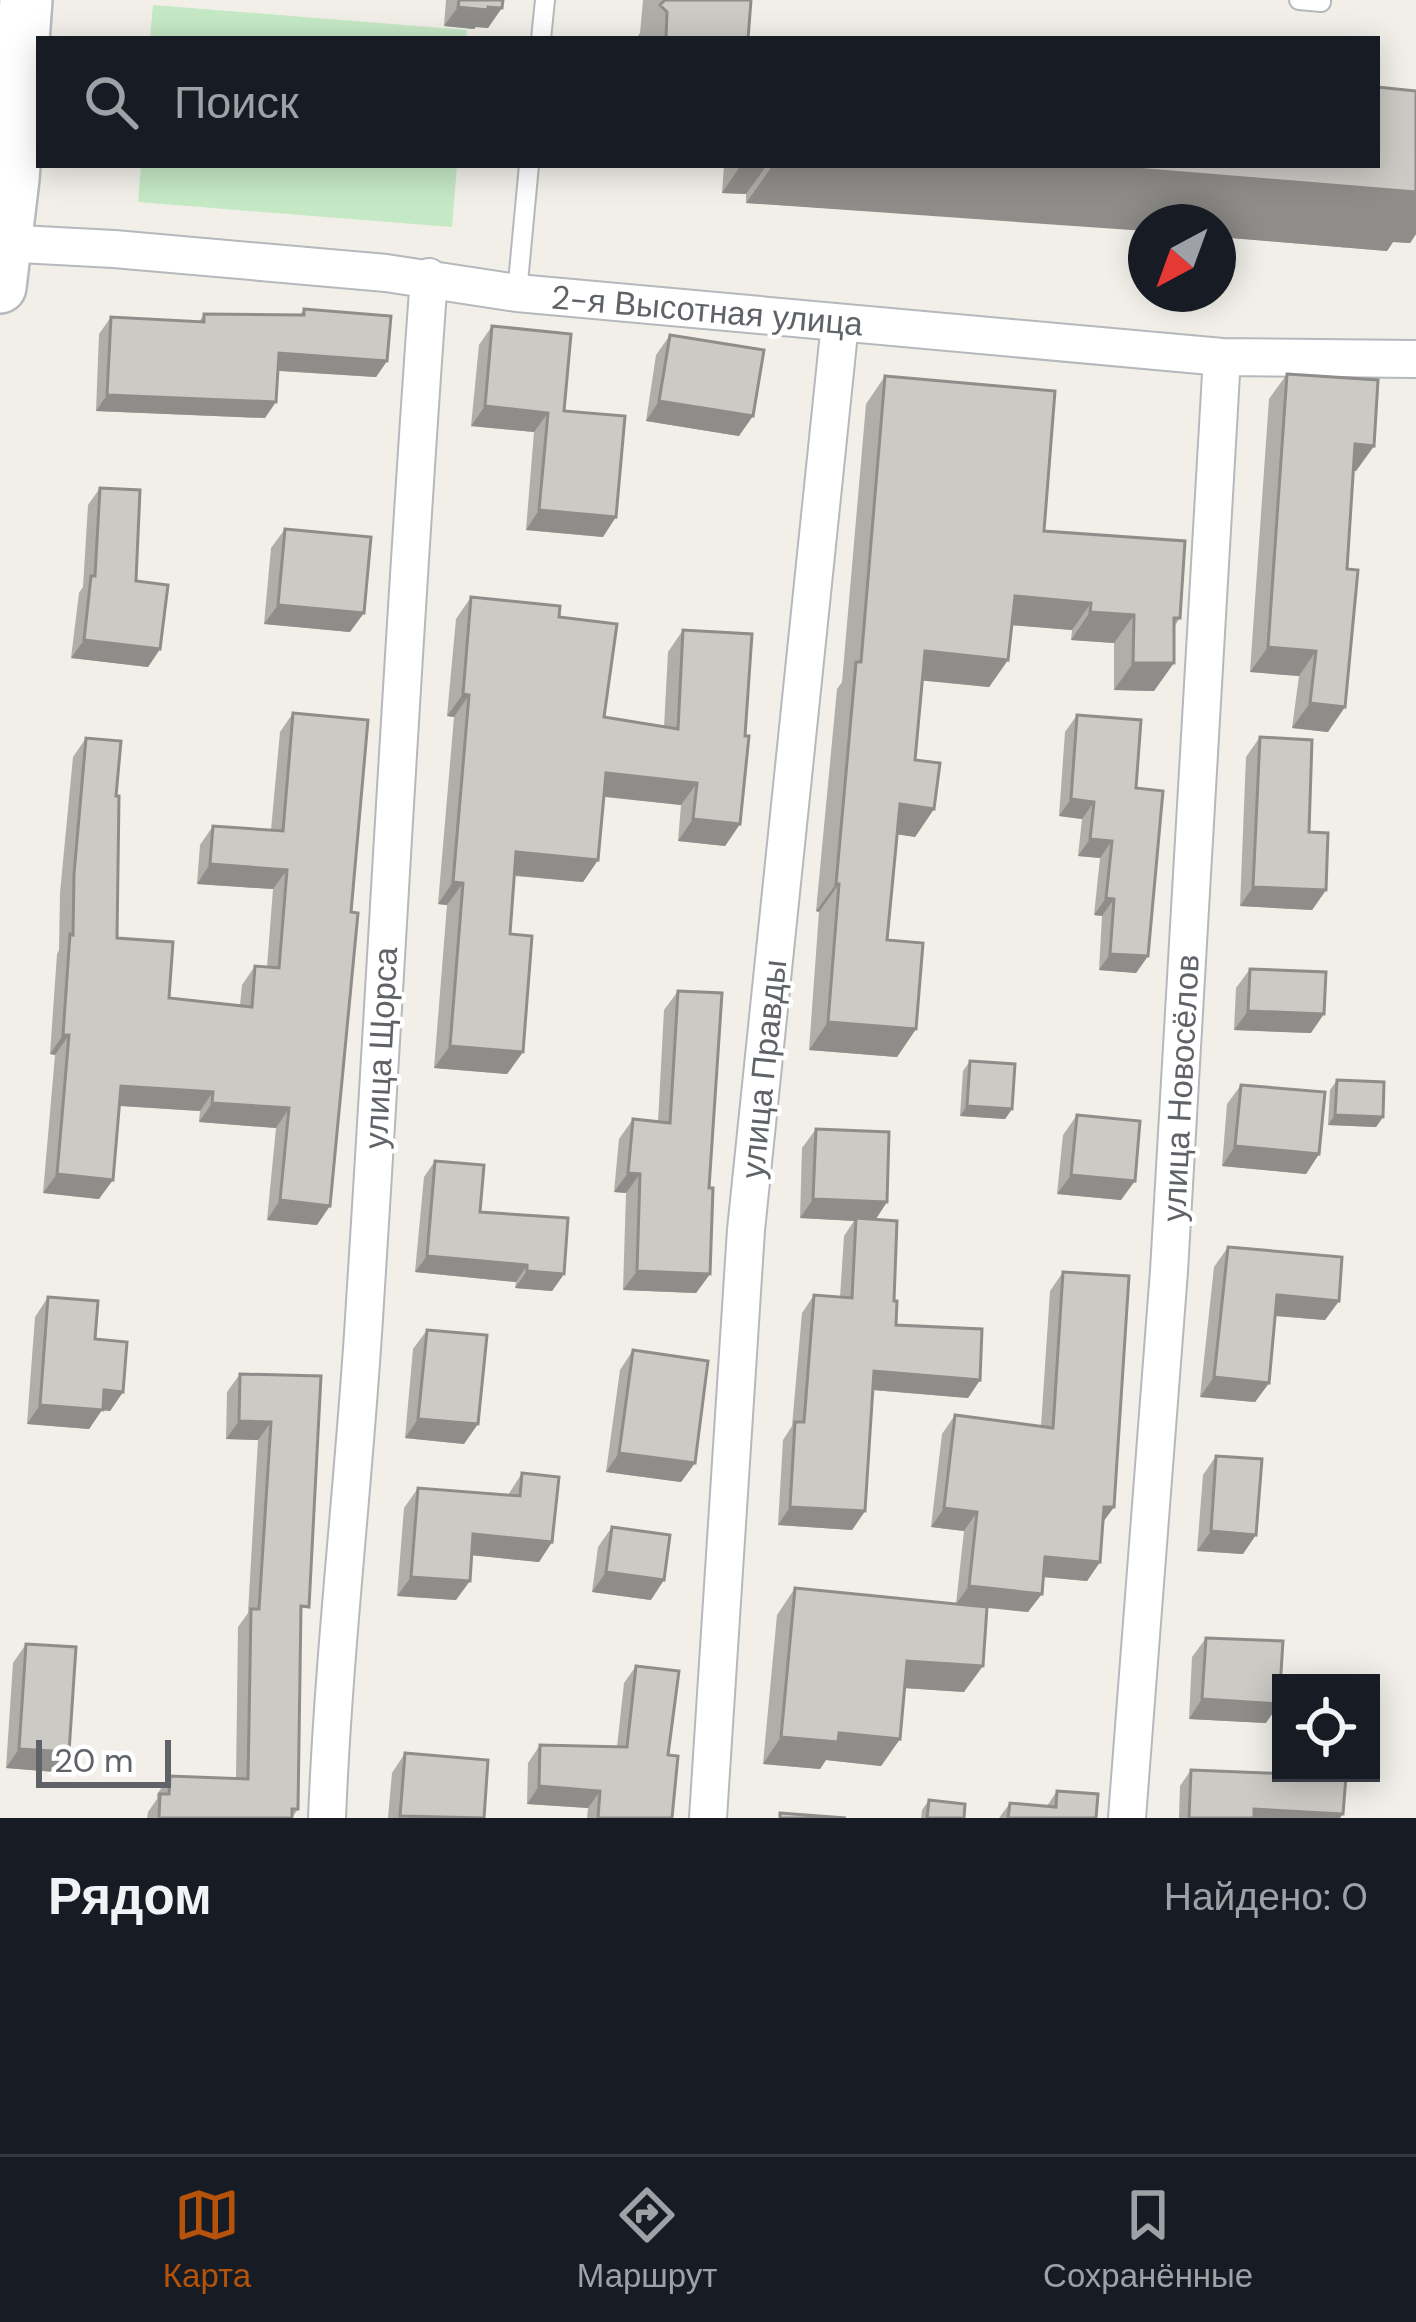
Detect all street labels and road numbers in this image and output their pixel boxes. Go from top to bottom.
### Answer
street label: 2-я Высотная улица [549,275,865,346]
street label: улица Щорса [354,945,407,1150]
street label: улица Новосёлов [1152,953,1209,1223]
street label: улица Правды [731,957,796,1181]

